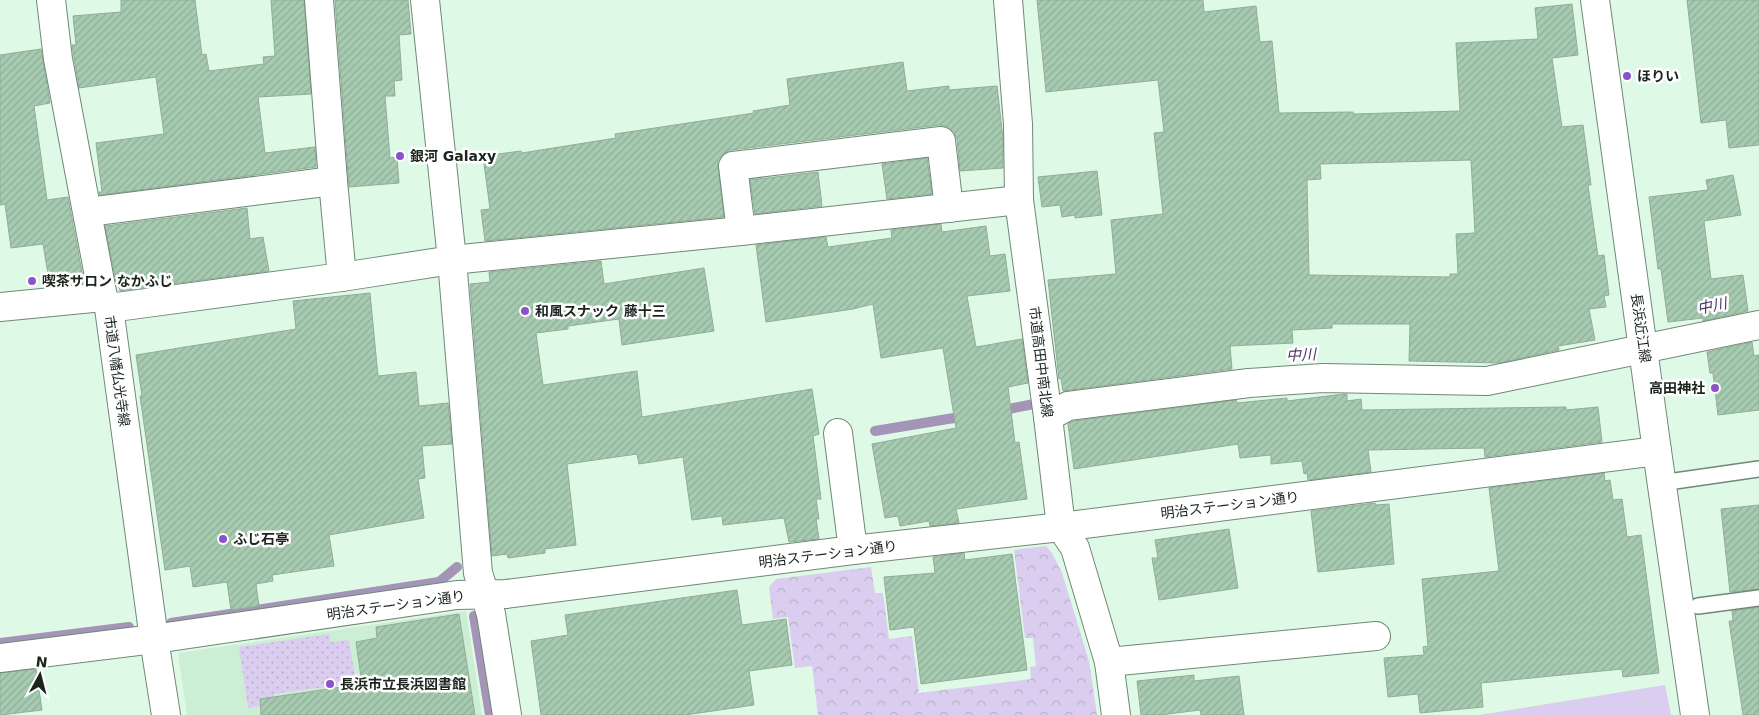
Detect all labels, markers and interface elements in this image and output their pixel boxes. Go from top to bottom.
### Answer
place label: ほりい [1637,68,1679,84]
marker: ほりい [1621,70,1633,82]
place label: 銀河 Galaxy [410,148,496,164]
marker: 銀河 Galaxy [394,150,406,162]
place label: 喫茶サロン なかふじ [42,273,173,289]
marker: 喫茶サロン なかふじ [26,275,38,287]
street label: 長浜近江線 [1628,292,1654,364]
water label: 中川 [1695,294,1730,318]
place label: 和風スナック 藤十三 [535,303,666,319]
marker: 和風スナック 藤十三 [519,305,531,317]
street label: 市道高田中南北線 [1026,305,1056,419]
street label: 市道八幡仏光寺線 [101,314,133,428]
water label: 中川 [1286,345,1318,365]
place label: 高田神社 [1649,380,1705,396]
marker: 高田神社 [1709,382,1721,394]
street label: 明治ステーション通り [1160,489,1300,521]
place label: ふじ石亭 [233,531,289,547]
marker: ふじ石亭 [217,533,229,545]
street label: 明治ステーション通り [758,538,898,570]
street label: 明治ステーション通り [326,587,466,623]
north arrow [15,650,65,700]
text: N [35,653,48,671]
place label: 長浜市立長浜図書館 [340,676,466,692]
marker: 長浜市立長浜図書館 [324,678,336,690]

